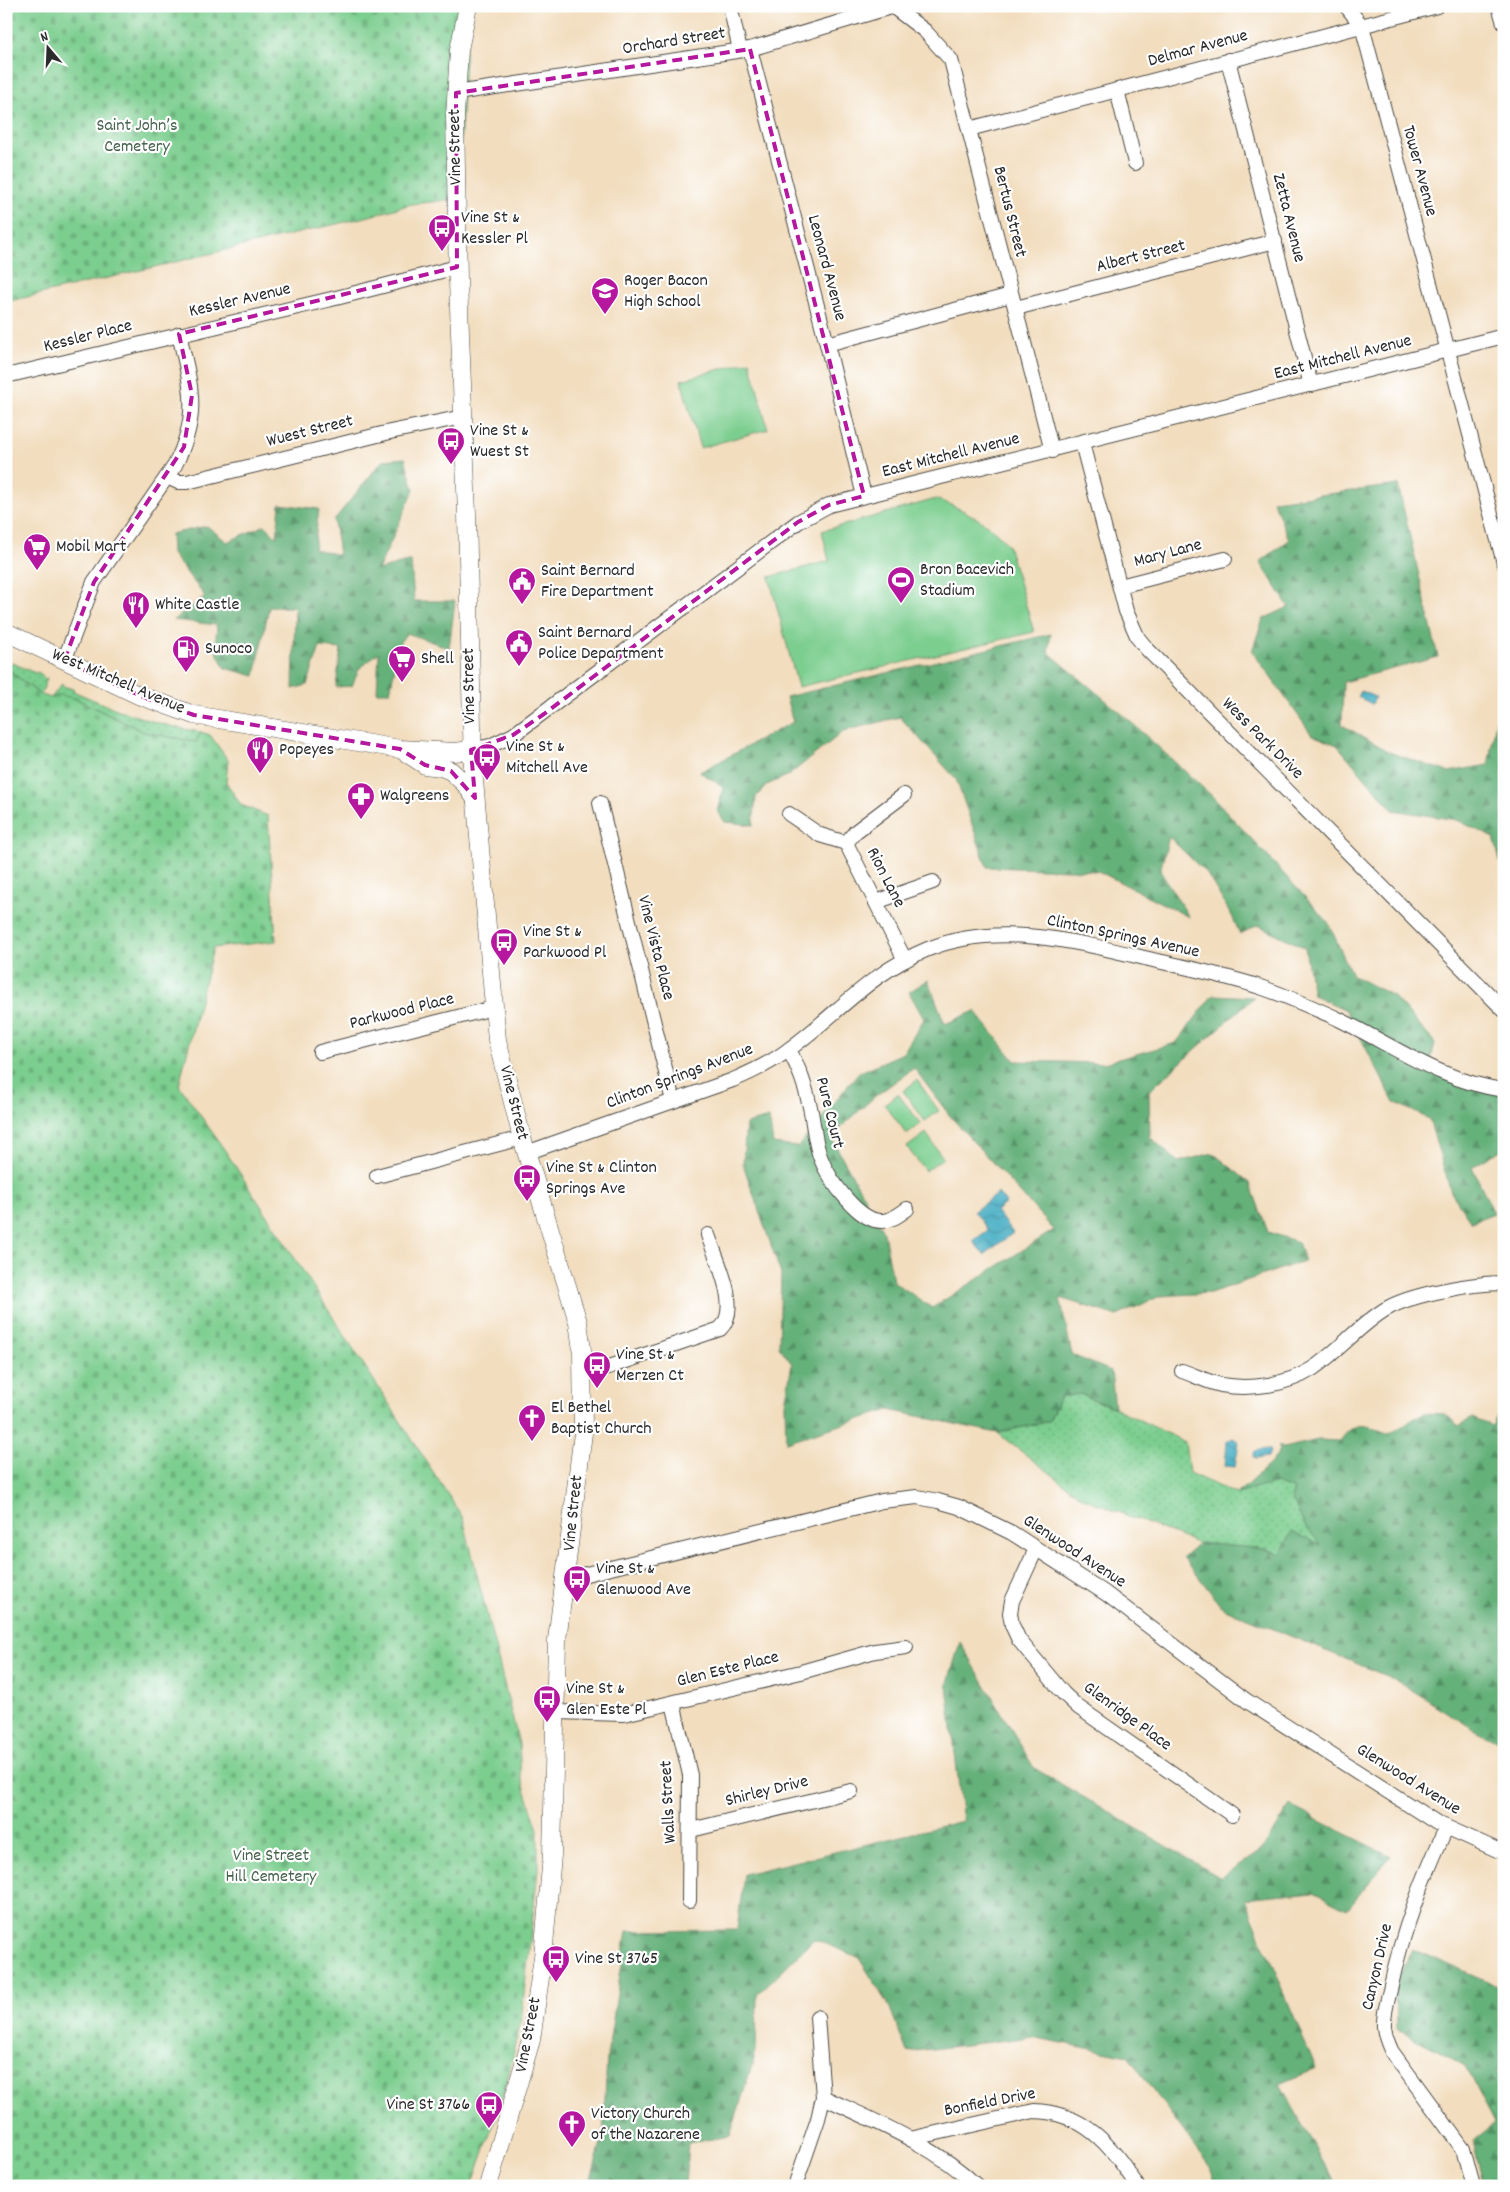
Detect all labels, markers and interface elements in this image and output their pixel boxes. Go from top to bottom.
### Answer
street label: Orchard Street [621,21,728,62]
north arrow [22,22,72,72]
street label: Delmar Avenue [1145,24,1251,74]
text: N [38,27,51,48]
street label: Vine Street [443,108,469,185]
park label: Saint John’s Cemetery [96,114,178,160]
street label: Tower Avenue [1395,123,1443,219]
street label: Bertus Street [986,164,1032,260]
street label: Zetta Avenue [1265,171,1311,265]
place label: Vine St & Kessler Pl [461,206,529,252]
street label: Leonard Avenue [800,212,852,324]
bus stop icon: Vine St & Kessler Pl [427,213,457,252]
street label: Albert Street [1094,234,1189,280]
place label: Roger Bacon High School [624,269,708,315]
school or university icon: Roger Bacon High School [590,276,620,315]
street label: Kessler Avenue [187,277,293,325]
street label: Kessler Place [41,314,135,360]
street label: East Mitchell Avenue [1272,329,1414,387]
street label: Wuest Street [264,409,356,455]
place label: Vine St & Wuest St [470,419,529,465]
bus stop icon: Vine St & Wuest St [436,426,466,465]
street label: East Mitchell Avenue [880,427,1022,485]
supermarket icon: Mobil Mart [22,532,52,571]
street label: Mary Lane [1131,533,1205,575]
place label: Mobil Mart [56,535,127,560]
place label: Bron Bacevich Stadium [920,558,1014,604]
place label: Saint Bernard Fire Department [541,559,654,605]
sports icon: Bron Bacevich Stadium [886,565,916,604]
public building icon: Saint Bernard Fire Department [507,566,537,605]
restaurant icon: White Castle [121,590,151,629]
place label: White Castle [155,593,239,618]
place label: Saint Bernard Police Department [538,621,664,667]
public building icon: Saint Bernard Police Department [504,628,534,667]
fuel station icon: Sunoco [171,634,201,673]
place label: Sunoco [205,637,252,662]
street label: West Mitchell Avenue [48,643,189,721]
supermarket icon: Shell [387,644,417,683]
place label: Shell [421,647,454,672]
street label: Vine Street [457,647,483,724]
street label: Wess Park Drive [1215,692,1309,786]
restaurant icon: Popeyes [245,735,275,774]
place label: Vine St & Mitchell Ave [506,735,588,781]
place label: Popeyes [279,738,334,763]
bus stop icon: Vine St & Mitchell Ave [472,742,502,781]
pharmacy icon: Walgreens [346,781,376,820]
place label: Walgreens [380,784,449,809]
street label: Rion Lane [859,844,911,912]
street label: Vine Vista Place [630,893,680,1003]
street label: Clinton Springs Avenue [1044,909,1202,965]
place label: Vine St & Parkwood Pl [523,920,607,966]
bus stop icon: Vine St & Parkwood Pl [489,927,519,966]
street label: Parkwood Place [347,987,457,1037]
street label: Clinton Springs Avenue [603,1037,757,1116]
street label: Vine Street [492,1063,534,1143]
street label: Pure Court [808,1075,850,1152]
place label: Vine St & Clinton Springs Ave [546,1156,657,1202]
bus stop icon: Vine St & Clinton Springs Ave [512,1163,542,1202]
place label: Vine St & Merzen Ct [616,1343,684,1389]
bus stop icon: Vine St & Merzen Ct [582,1350,612,1389]
place label: El Bethel Baptist Church [551,1396,652,1442]
church icon: El Bethel Baptist Church [517,1403,547,1442]
street label: Vine Street [558,1474,590,1552]
street label: Glenwood Avenue [1017,1509,1131,1595]
place label: Vine St & Glenwood Ave [596,1557,691,1603]
bus stop icon: Vine St & Glenwood Ave [562,1564,592,1603]
street label: Glen Este Place [674,1645,782,1695]
street label: Glenridge Place [1078,1676,1176,1758]
place label: Vine St & Glen Este Pl [566,1677,647,1723]
bus stop icon: Vine St & Glen Este Pl [532,1684,562,1723]
street label: Glenwood Avenue [1351,1738,1465,1822]
street label: Walls Street [654,1760,684,1844]
street label: Shirley Drive [723,1770,811,1814]
park label: Vine Street Hill Cemetery [226,1844,317,1890]
street label: Canyon Drive [1356,1921,1400,2013]
bus stop icon: Vine St 3765 [541,1944,571,1983]
place label: Vine St 3765 [575,1947,658,1972]
street label: Vine Street [509,1995,549,2075]
street label: Bonfield Drive [942,2082,1038,2124]
bus stop icon: Vine St 3766 [474,2090,504,2129]
place label: Vine St 3766 [386,2093,470,2118]
place label: Victory Church of the Nazarene [591,2102,700,2148]
church icon: Victory Church of the Nazarene [557,2109,587,2148]

